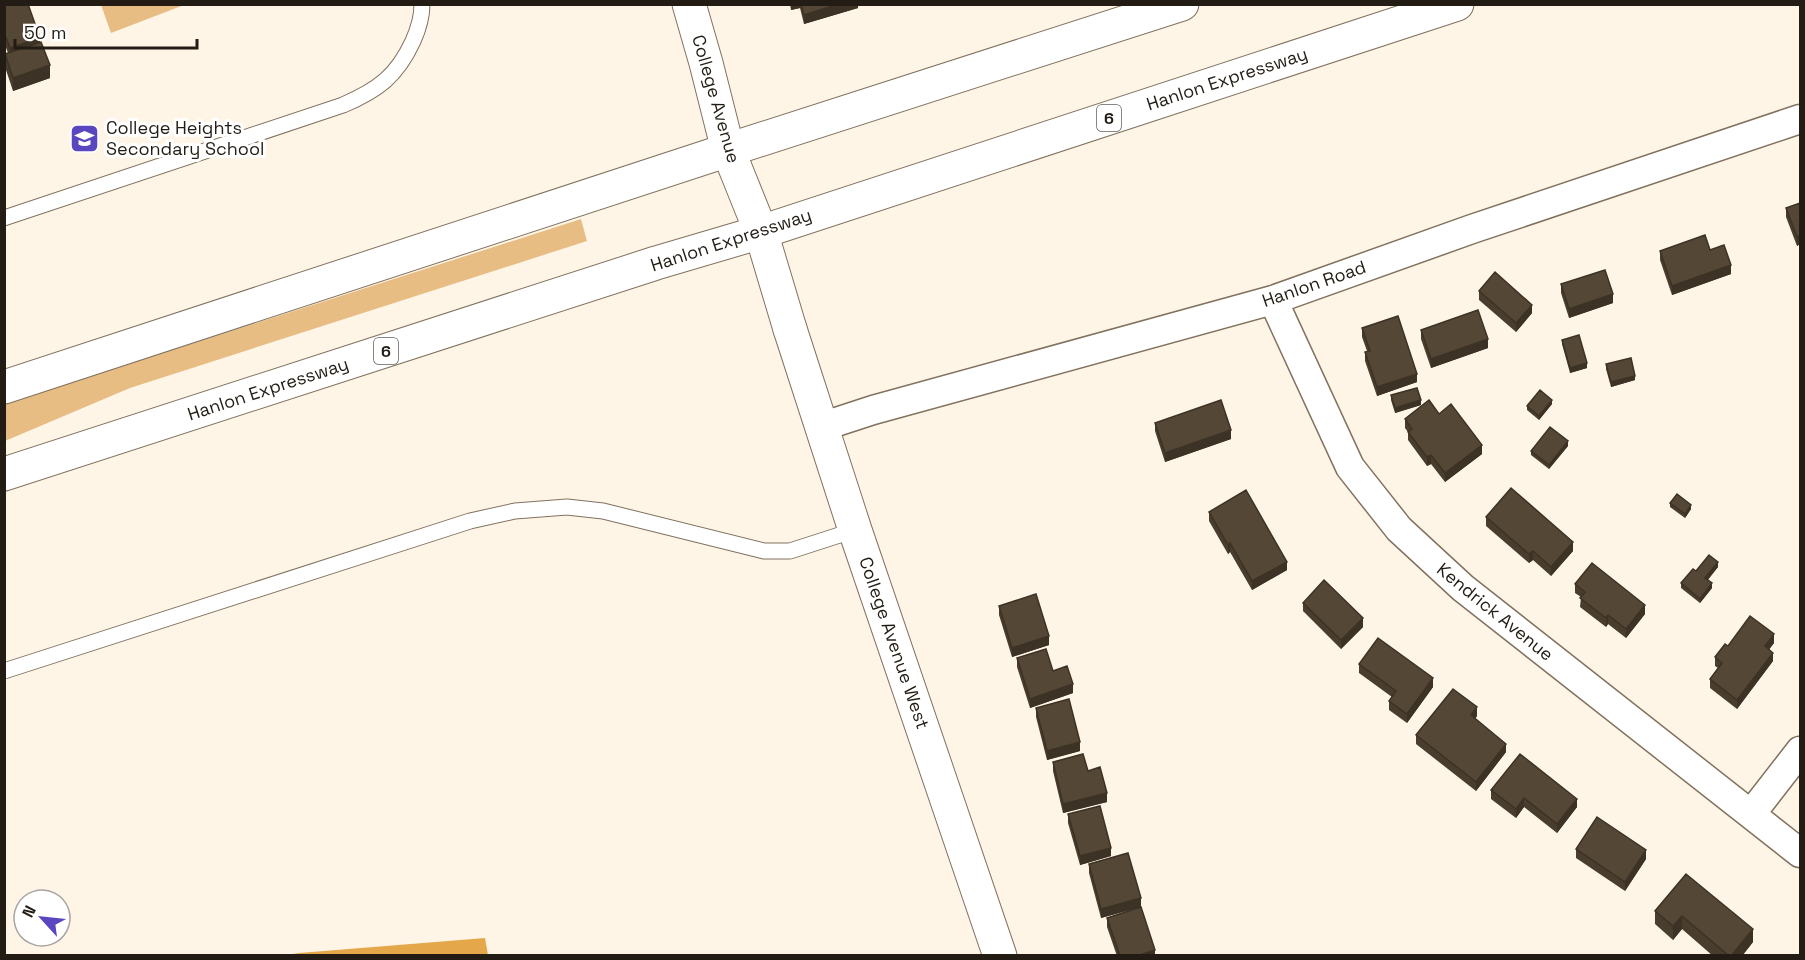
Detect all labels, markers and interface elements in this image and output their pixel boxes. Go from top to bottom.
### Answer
scale bar [15,12,196,50]
text: 50 m [24,21,66,44]
street label: College Avenue [687,32,746,166]
street label: Hanlon Expressway [1143,42,1310,115]
road number: 6 [1097,105,1121,131]
place label: College Heights Secondary School [106,116,264,160]
school or university icon: College Heights Secondary School [69,122,101,154]
street label: Hanlon Expressway [647,203,814,276]
street label: Hanlon Road [1259,255,1369,312]
road number: 6 [374,338,398,364]
street label: Hanlon Expressway [184,352,351,425]
street label: College Avenue West [854,554,935,732]
street label: Kendrick Avenue [1432,558,1558,666]
north arrow [12,888,72,948]
text: N [17,902,41,921]

